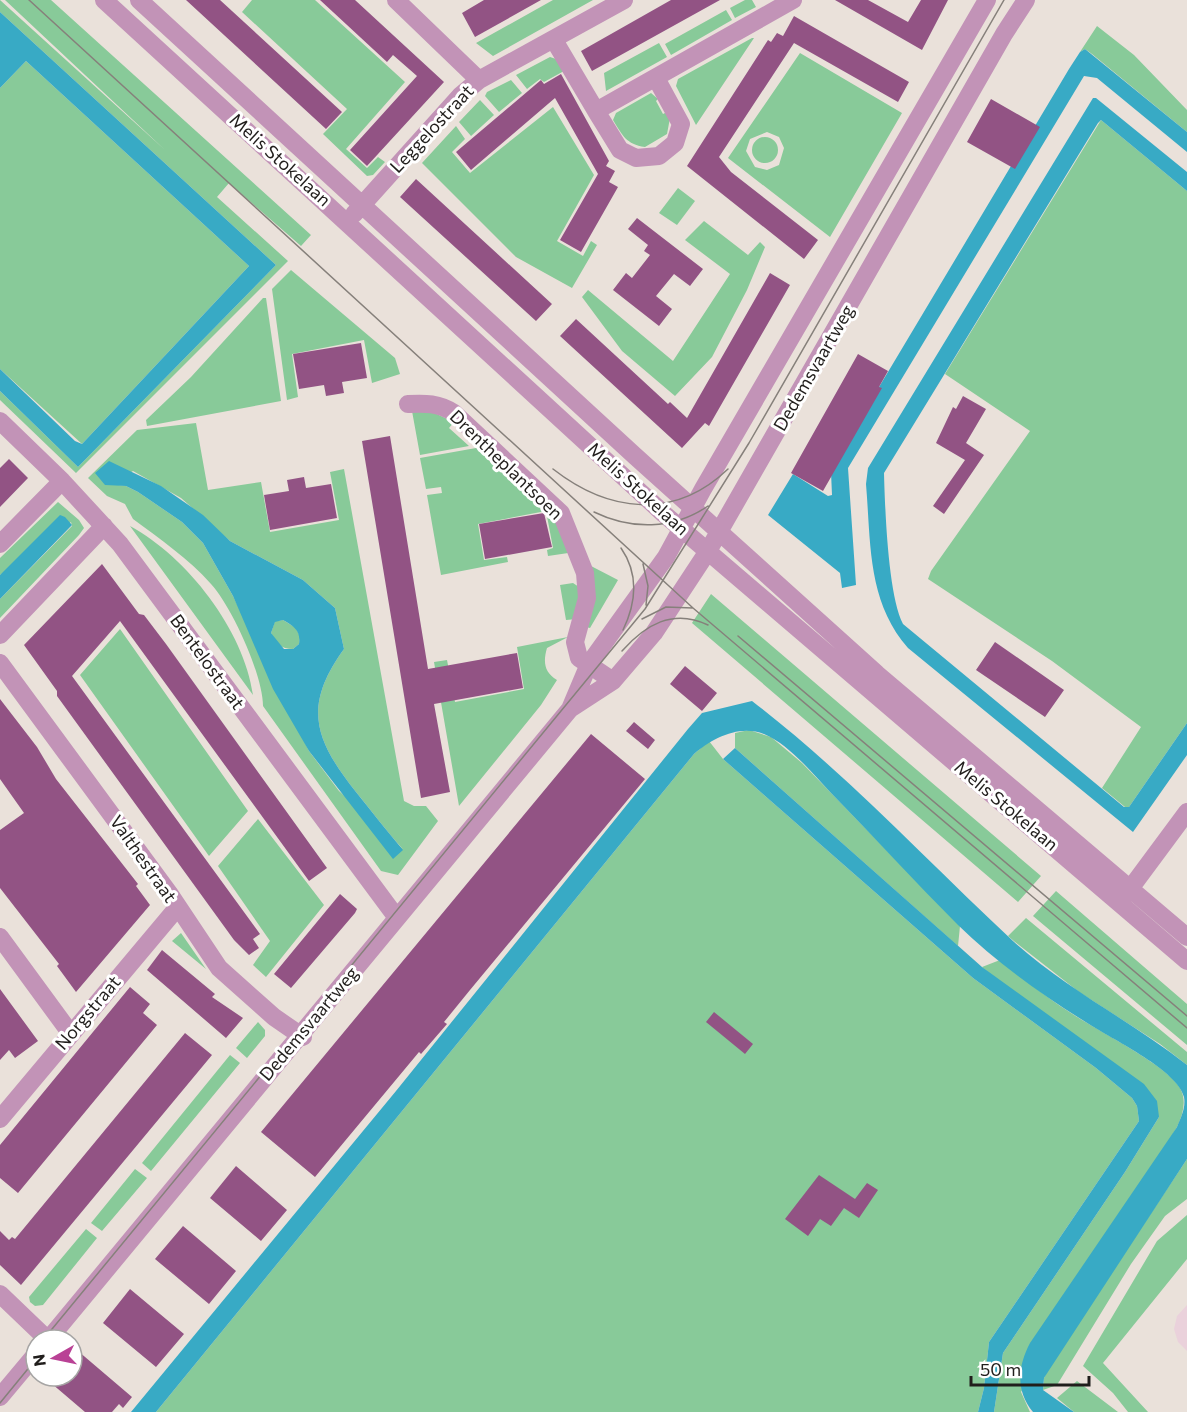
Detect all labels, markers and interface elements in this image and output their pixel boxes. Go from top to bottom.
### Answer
street label: Leggelostraat [385,80,478,177]
street label: Melis Stokelaan [226,108,336,210]
street label: Dedemsvaartweg [768,300,858,435]
street label: Drentheplantsoen [446,405,568,524]
street label: Melis Stokelaan [584,437,694,539]
street label: Bentelostraat [166,610,250,713]
street label: Melis Stokelaan [950,756,1063,855]
street label: Valthestraat [106,811,182,906]
street label: Dedemsvaartweg [254,962,363,1085]
street label: Norgstraat [50,971,125,1054]
north arrow [24,1328,84,1388]
scale bar [971,1349,1090,1387]
text: N [28,1353,49,1368]
text: 50 m [980,1358,1021,1380]

